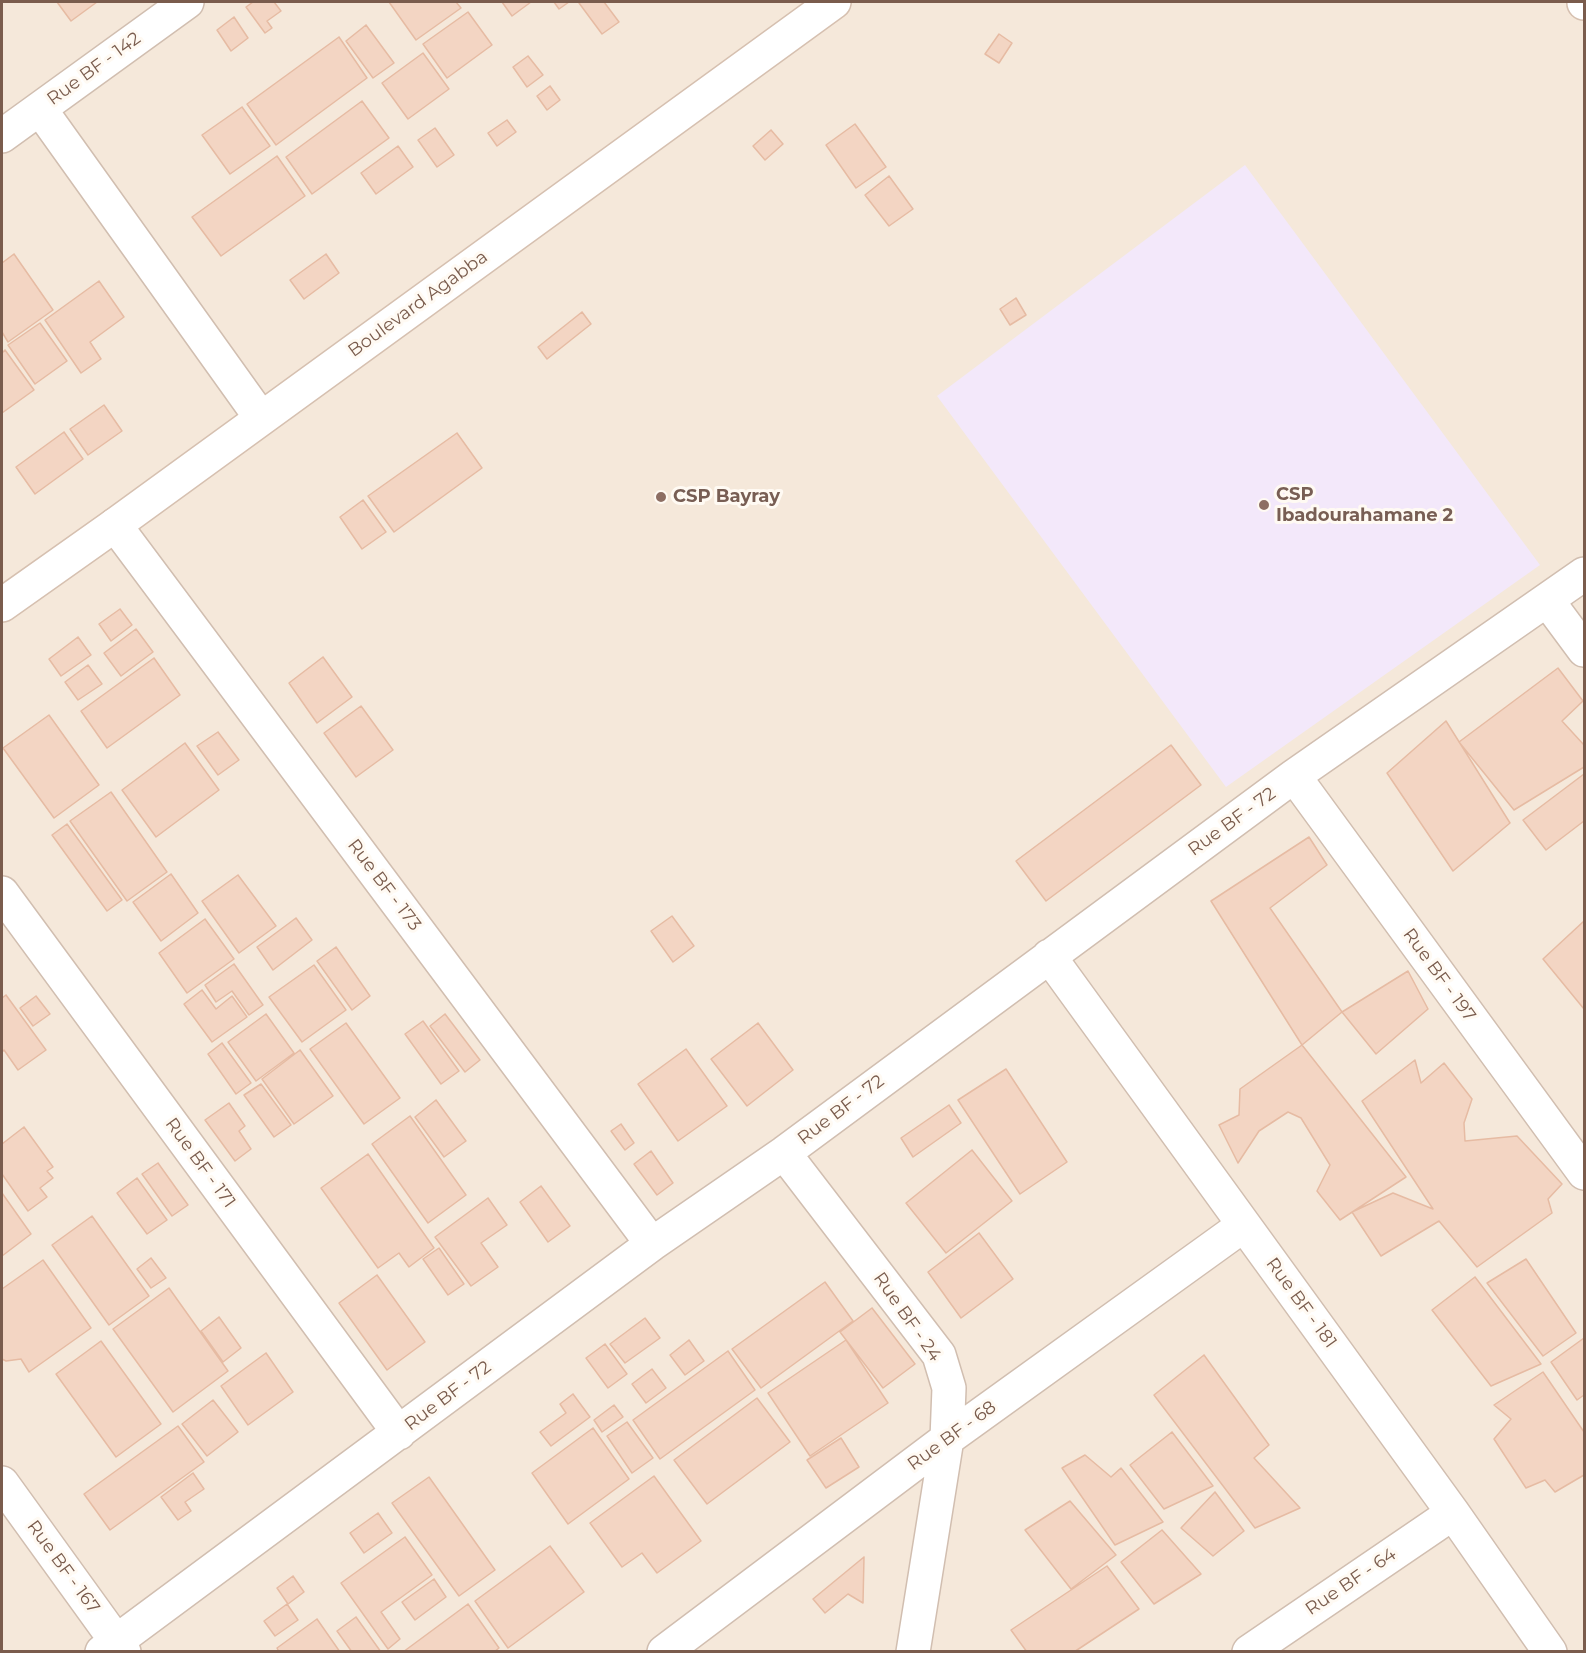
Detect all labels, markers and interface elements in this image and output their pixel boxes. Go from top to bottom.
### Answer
street label: Rue BF - 142 [43,28,145,110]
street label: Boulevard Agabba [344,246,492,362]
place label: CSP Ibadourahamane 2 [1276,484,1453,526]
place label: CSP Bayray [673,486,780,508]
marker: CSP Bayray [654,490,668,504]
marker: CSP Ibadourahamane 2 [1257,498,1271,512]
street label: Rue BF - 72 [1184,783,1280,861]
street label: Rue BF - 173 [343,835,425,935]
street label: Rue BF - 197 [1398,924,1480,1026]
street label: Rue BF - 72 [793,1070,889,1150]
street label: Rue BF - 171 [160,1114,240,1212]
street label: Rue BF - 181 [1261,1254,1341,1352]
street label: Rue BF - 24 [868,1268,946,1366]
street label: Rue BF - 72 [400,1356,496,1436]
street label: Rue BF - 68 [903,1397,1001,1475]
street label: Rue BF - 167 [22,1516,104,1618]
street label: Rue BF - 64 [1302,1544,1400,1620]

